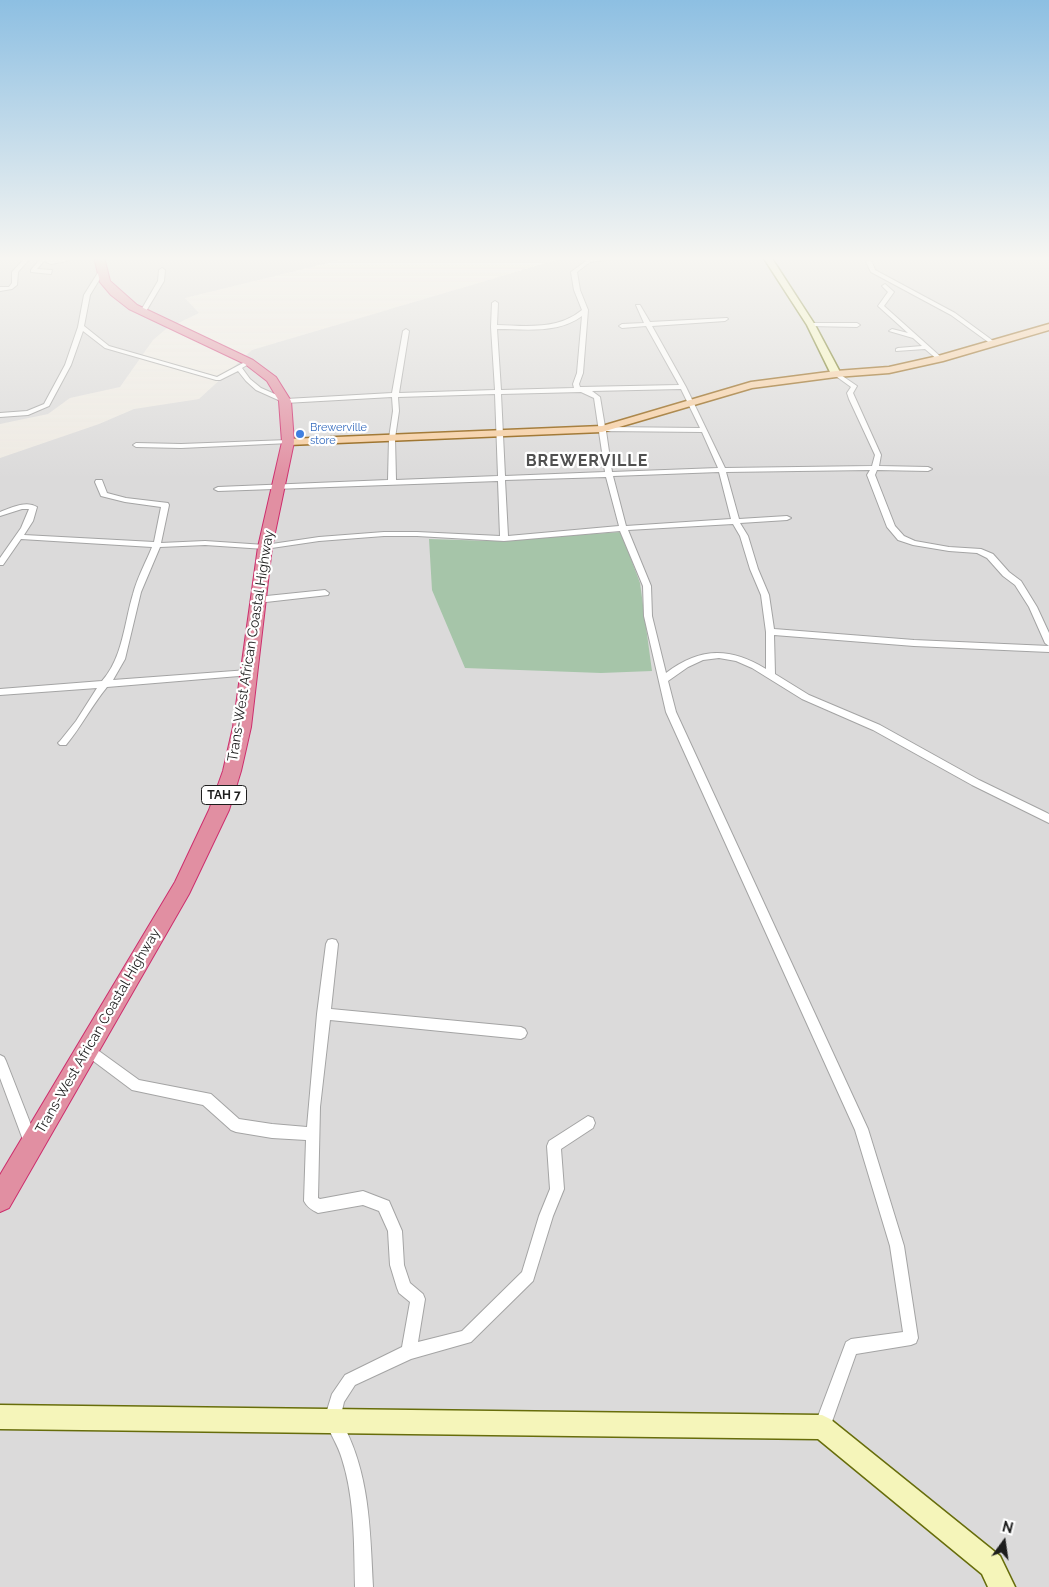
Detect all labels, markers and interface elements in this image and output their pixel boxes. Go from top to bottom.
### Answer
place label: Brewerville store [310,421,367,447]
marker: Brewerville store [294,428,306,440]
district label: BREWERVILLE [524,451,650,471]
street label: Trans-West African Coastal Highway [224,529,278,763]
road number: TAH 7 [202,786,246,804]
street label: Trans-West African Coastal Highway [32,925,164,1137]
north arrow [979,1517,1029,1567]
text: N [1001,1518,1015,1537]

